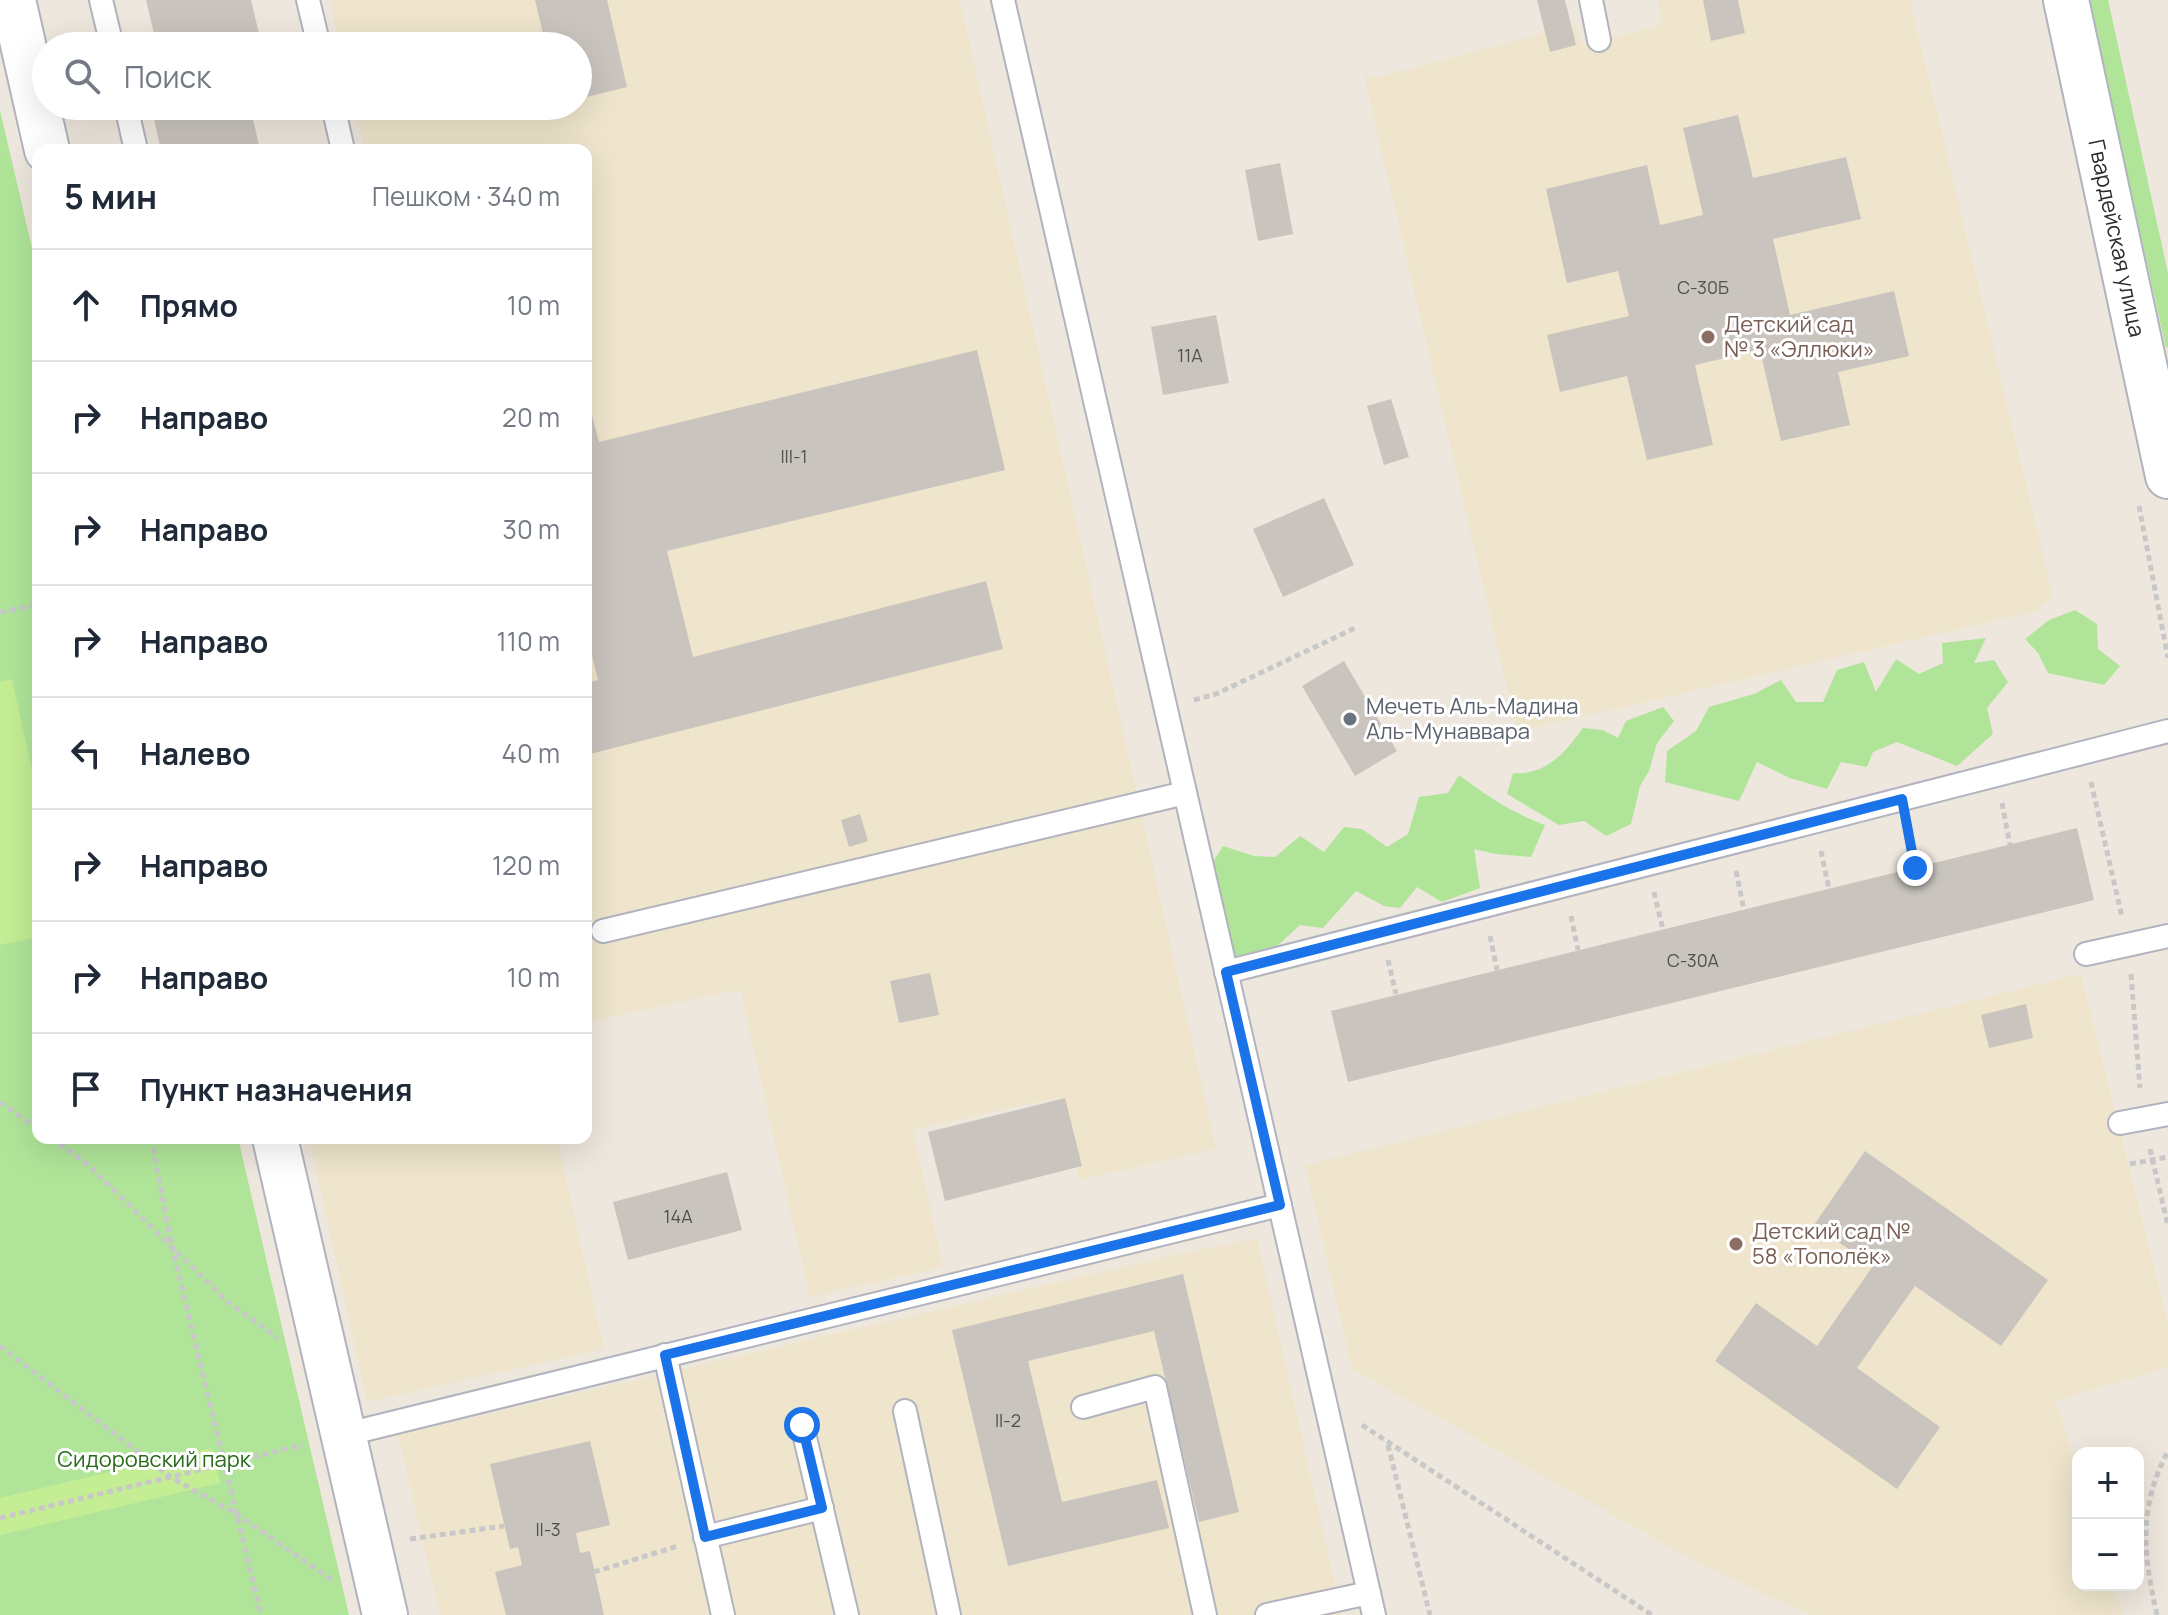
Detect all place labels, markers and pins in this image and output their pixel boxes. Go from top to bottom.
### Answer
place label: Детский сад № 3 «Эллюки» [1724,309,1875,364]
marker: Детский сад № 3 «Эллюки» [1699,328,1717,346]
place label: Мечеть Аль-Мадина Аль-Мунаввара [1366,691,1579,746]
marker: Мечеть Аль-Мадина Аль-Мунаввара [1341,710,1359,728]
place label: Детский сад № 58 «Тополёк» [1752,1216,1911,1271]
marker: Детский сад № 58 «Тополёк» [1727,1235,1745,1253]

